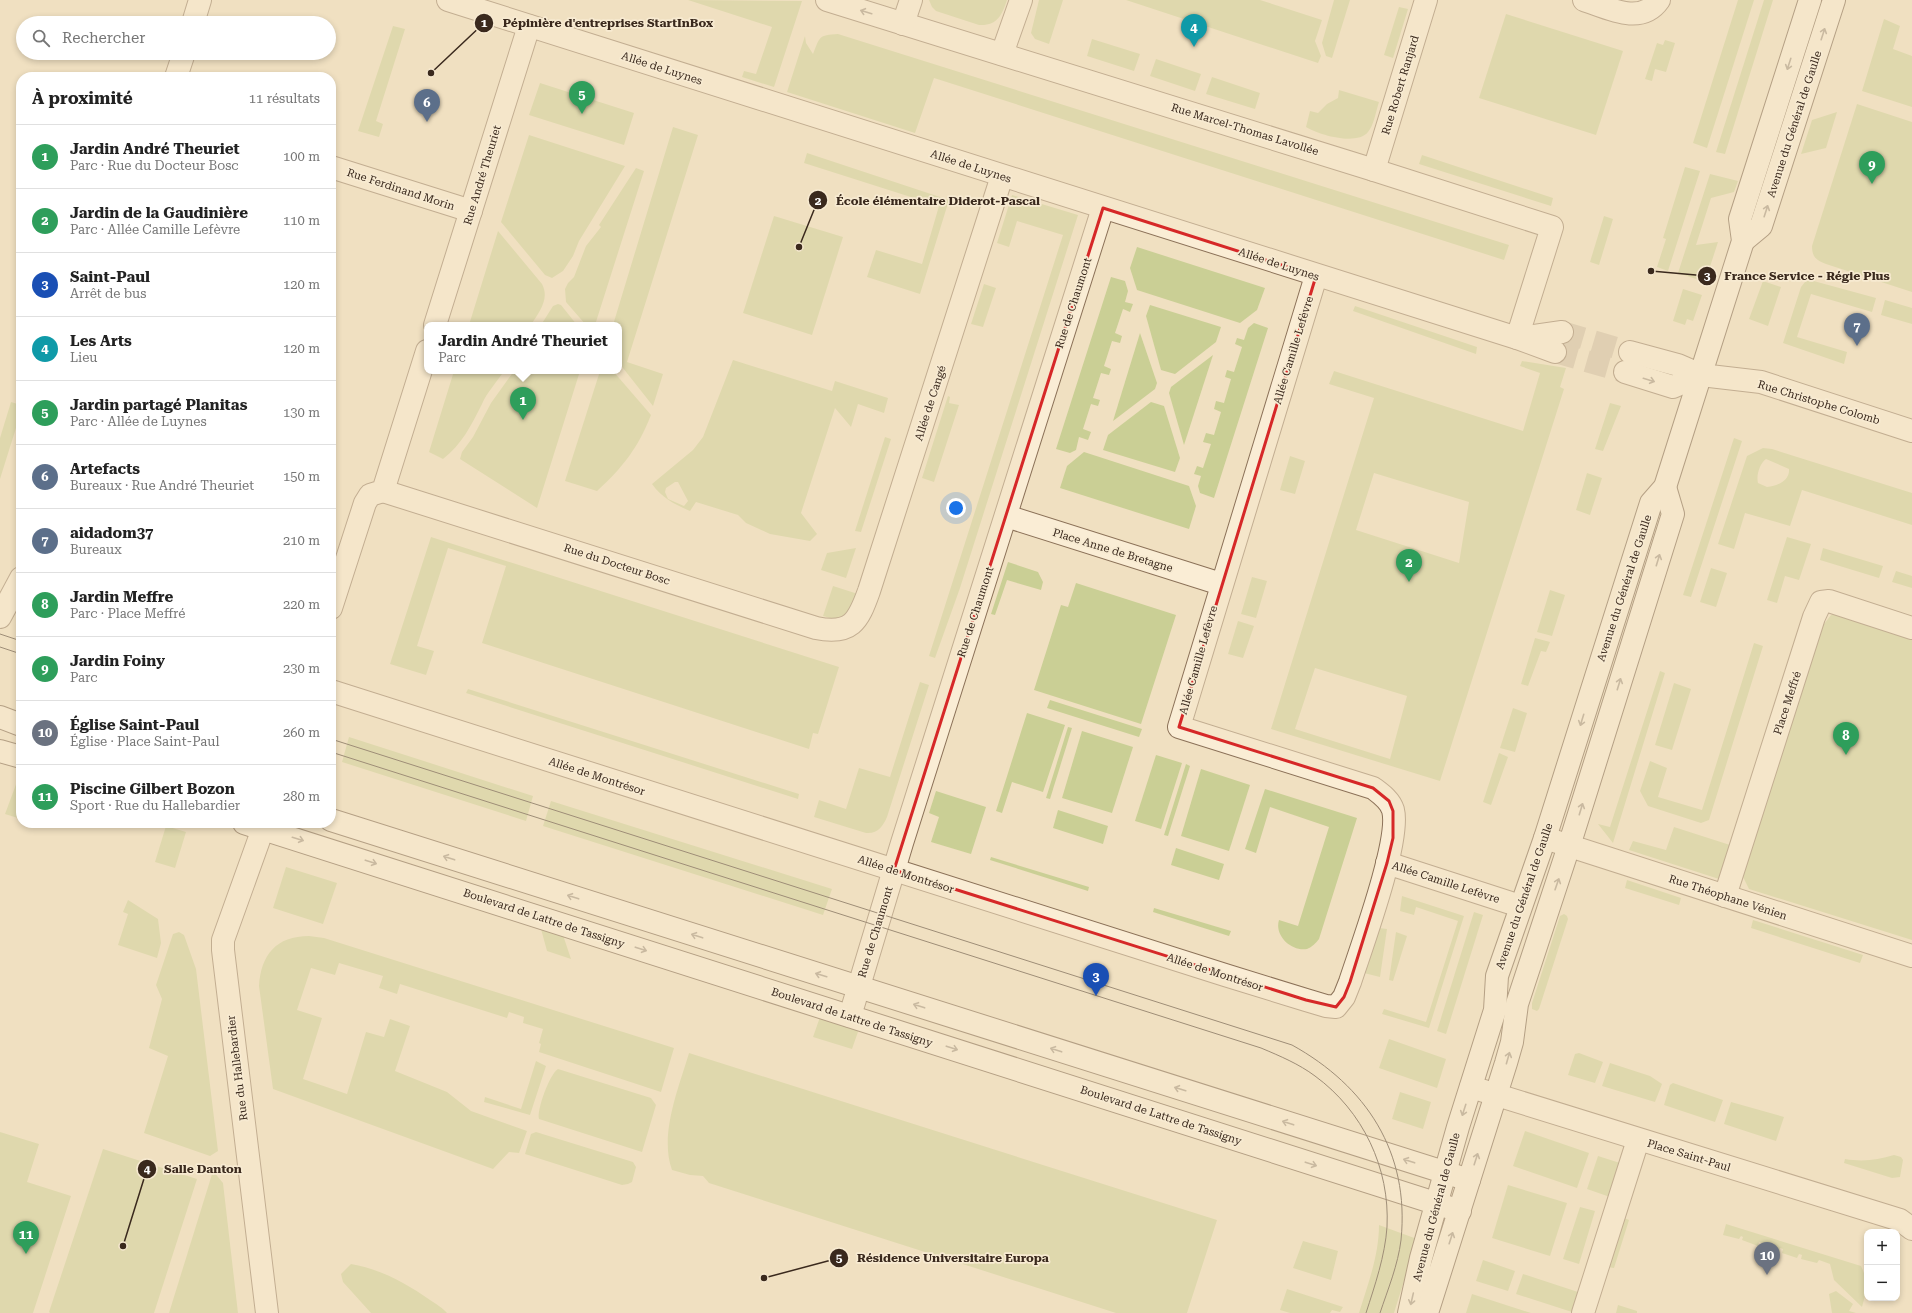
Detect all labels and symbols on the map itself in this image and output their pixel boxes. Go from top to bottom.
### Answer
one-way arrow [860,8,873,15]
callout: Pépinière d'entreprises StartInBox [474,11,721,35]
pin: 4 [1181,14,1207,47]
text: 1 [481,16,488,30]
text: Pépinière d'entreprises StartInBox [503,16,713,30]
one-way arrow [1820,27,1827,40]
street label: Rue Robert Ranjard [1379,34,1422,136]
street label: Allée de Luynes [620,49,704,88]
street label: Avenue du Général de Gaulle [1765,49,1824,199]
one-way arrow [1785,57,1792,70]
pin: 5 [569,81,595,114]
pin: 6 [414,89,440,122]
street label: Rue Marcel-Thomas Lavollée [1170,101,1320,158]
street label: Rue André Theuriet [461,124,504,227]
street label: Allée de Luynes [929,147,1013,186]
pin: 9 [1859,151,1885,184]
street label: Rue Ferdinand Morin [345,166,456,213]
callout: École élémentaire Diderot-Pascal [808,188,1048,212]
text: 2 [815,194,822,208]
text: École élémentaire Diderot-Pascal [836,194,1040,208]
one-way arrow [1762,205,1770,217]
street label: Allée de Luynes [1237,245,1321,284]
street label: Rue de Chaumont [1053,256,1094,350]
callout: France Service - Régie Plus [1697,264,1898,288]
text: 3 [1704,269,1711,283]
text: France Service - Régie Plus [1724,269,1890,283]
street label: Allée Camille Lefèvre [1271,294,1316,406]
pin: 7 [1844,313,1870,346]
street label: Allée de Cangé [912,364,949,442]
one-way arrow [1642,377,1655,384]
street label: Rue Christophe Colomb [1756,378,1882,427]
pin: 1 [510,387,536,420]
your location [946,498,966,518]
street label: Avenue du Général de Gaulle [1595,513,1654,663]
street label: Place Anne de Bretagne [1051,526,1175,575]
street label: Rue du Docteur Bosc [562,541,672,588]
pin: 2 [1396,549,1422,582]
one-way arrow [1655,554,1662,567]
street label: Rue de Chaumont [955,565,996,659]
street label: Allée Camille Lefèvre [1177,604,1220,716]
street label: Place Meffré [1771,670,1804,737]
one-way arrow [1616,678,1623,691]
one-way arrow [1578,713,1585,726]
pin: 8 [1833,722,1859,755]
street label: Allée de Montrésor [547,755,647,798]
one-way arrow [1578,802,1585,815]
street label: Avenue du Général de Gaulle [1493,821,1556,971]
one-way arrow [292,836,304,844]
street label: Allée de Montrésor [856,853,956,896]
one-way arrow [443,854,456,861]
one-way arrow [364,859,376,867]
street label: Allée Camille Lefèvre [1390,859,1501,906]
street label: Rue Théophane Vénien [1667,872,1789,923]
one-way arrow [1553,878,1561,890]
street label: Rue de Chaumont [855,885,896,979]
street label: Boulevard de Lattre de Tassigny [461,886,627,951]
one-way arrow [567,893,580,900]
one-way arrow [691,932,704,939]
one-way arrow [634,946,647,953]
street label: Allée de Montrésor [1165,951,1265,994]
pin: 3 [1083,963,1109,996]
one-way arrow [815,971,828,978]
street label: Boulevard de Lattre de Tassigny [769,985,935,1050]
one-way arrow [913,1002,926,1009]
street label: Rue du Hallebardier [225,1014,250,1121]
one-way arrow [945,1045,958,1052]
one-way arrow [1050,1046,1063,1053]
one-way arrow [1505,1051,1512,1064]
street label: Boulevard de Lattre de Tassigny [1078,1083,1244,1148]
one-way arrow [1174,1085,1187,1092]
one-way arrow [1460,1103,1467,1116]
one-way arrow [1282,1119,1295,1126]
street label: Avenue du Général de Gaulle [1410,1131,1463,1283]
street label: Place Saint-Paul [1646,1137,1733,1175]
one-way arrow [1473,1152,1480,1165]
callout: Salle Danton [137,1157,250,1181]
one-way arrow [1402,1157,1415,1164]
one-way arrow [1305,1161,1318,1168]
text: 4 [144,1162,151,1176]
text: Salle Danton [164,1162,242,1176]
pin: 11 [13,1221,39,1254]
one-way arrow [1448,1232,1455,1245]
pin: 10 [1754,1242,1780,1275]
callout: Résidence Universitaire Europa [829,1246,1057,1270]
text: 5 [836,1251,843,1265]
text: Résidence Universitaire Europa [857,1251,1049,1265]
one-way arrow [1407,1292,1415,1305]

